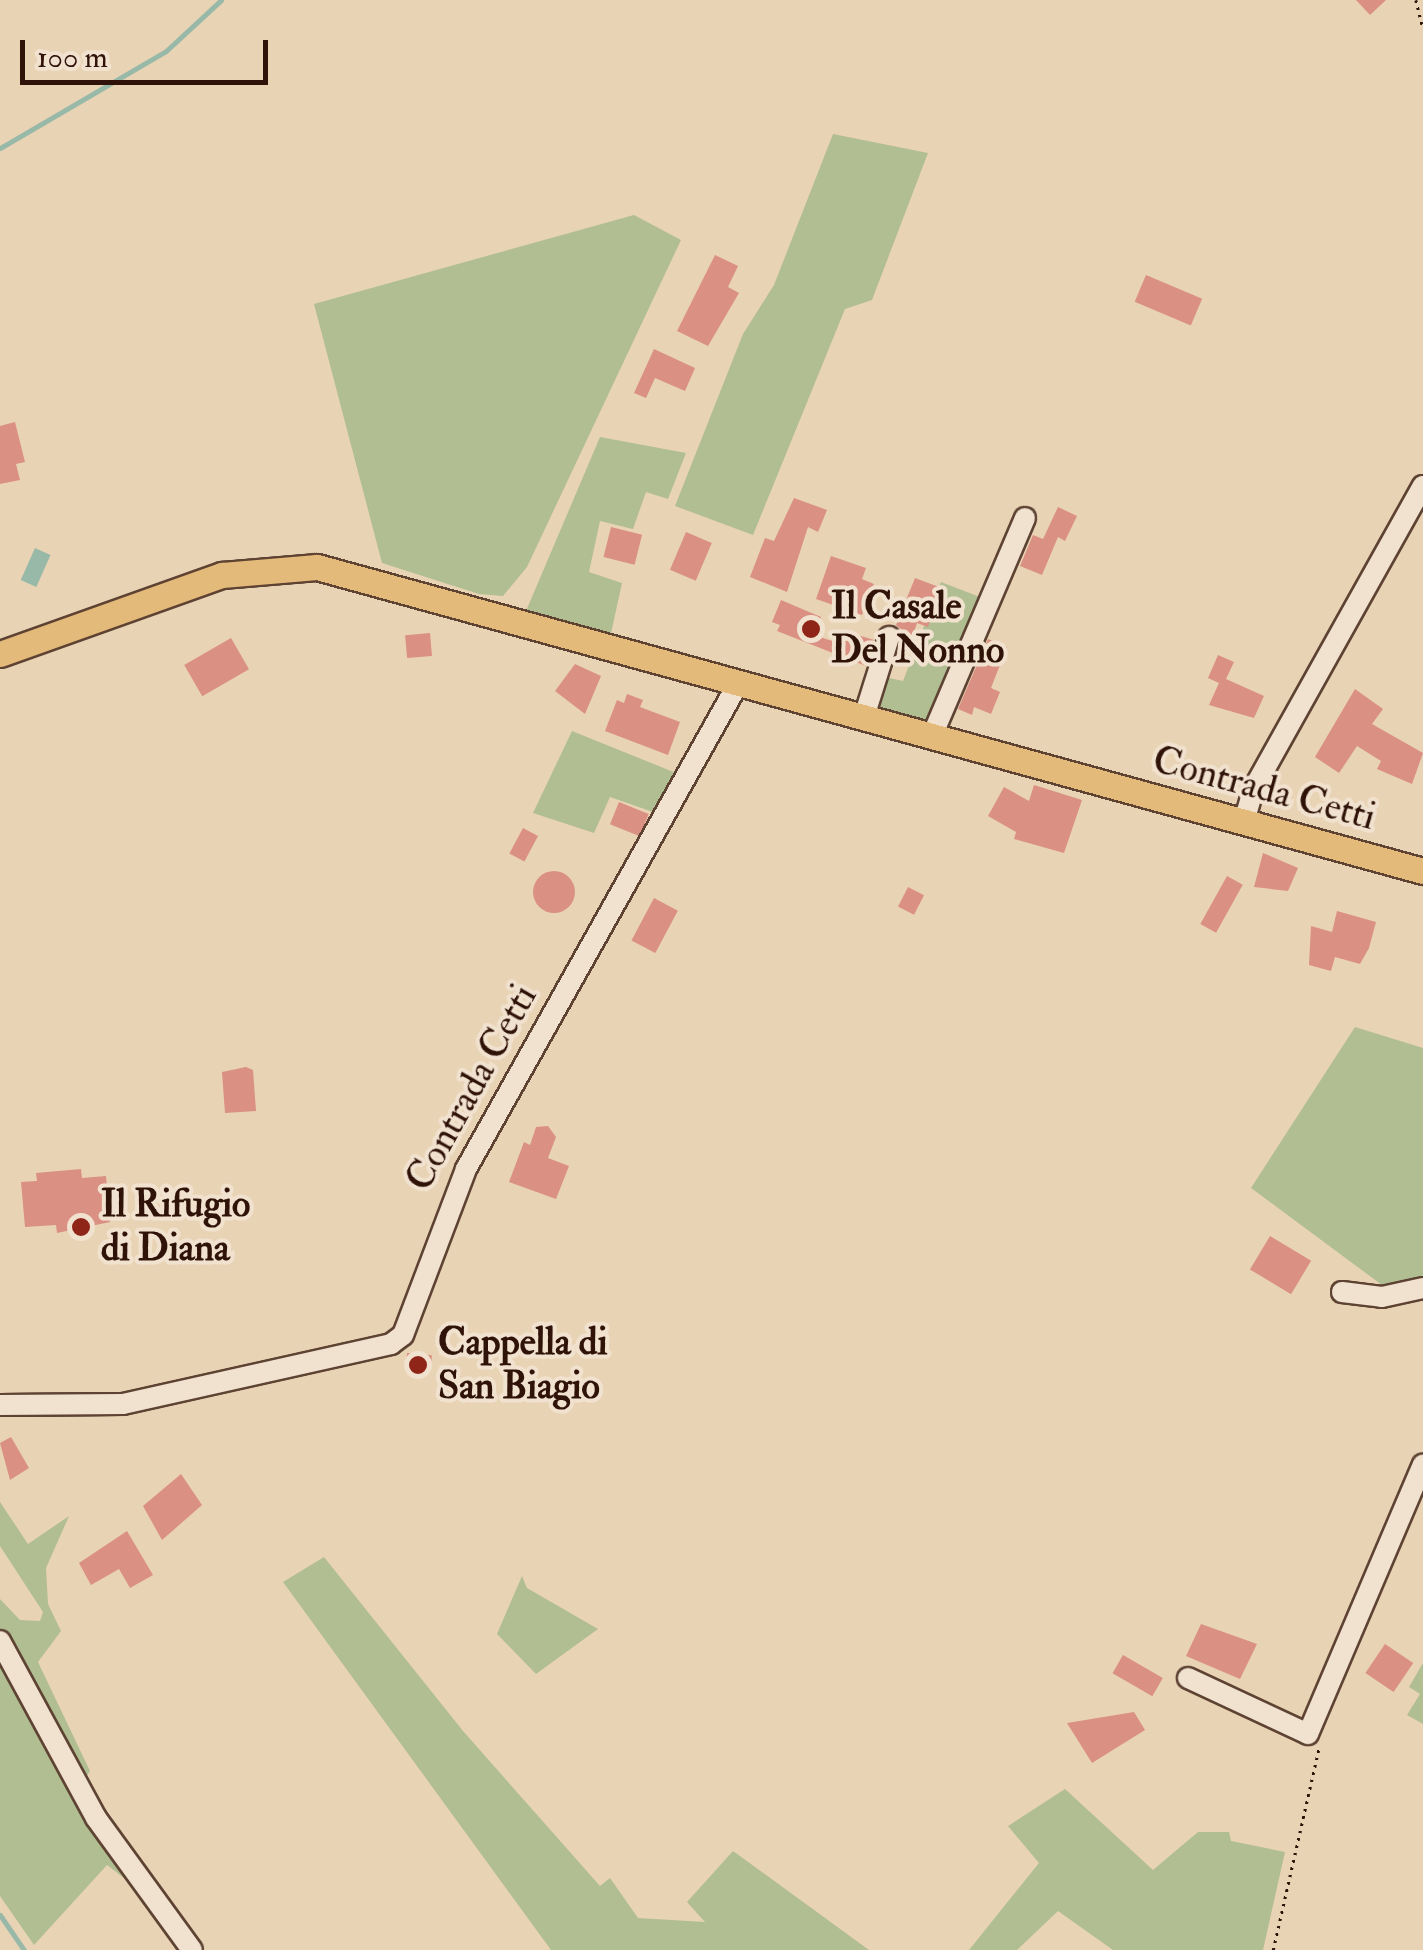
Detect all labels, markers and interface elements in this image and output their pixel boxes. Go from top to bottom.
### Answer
scale bar [25,20,272,82]
text: 100 m [37,39,108,76]
place label: Il Casale Del Nonno [831,584,1004,674]
marker: Il Casale Del Nonno [800,618,822,640]
street label: Contrada Cetti [1148,737,1380,841]
street label: Contrada Cetti [397,977,547,1199]
place label: Il Rifugio di Diana [101,1182,250,1272]
marker: Il Rifugio di Diana [70,1216,92,1238]
place label: Cappella di San Biagio [438,1320,607,1410]
marker: Cappella di San Biagio [407,1354,429,1376]

